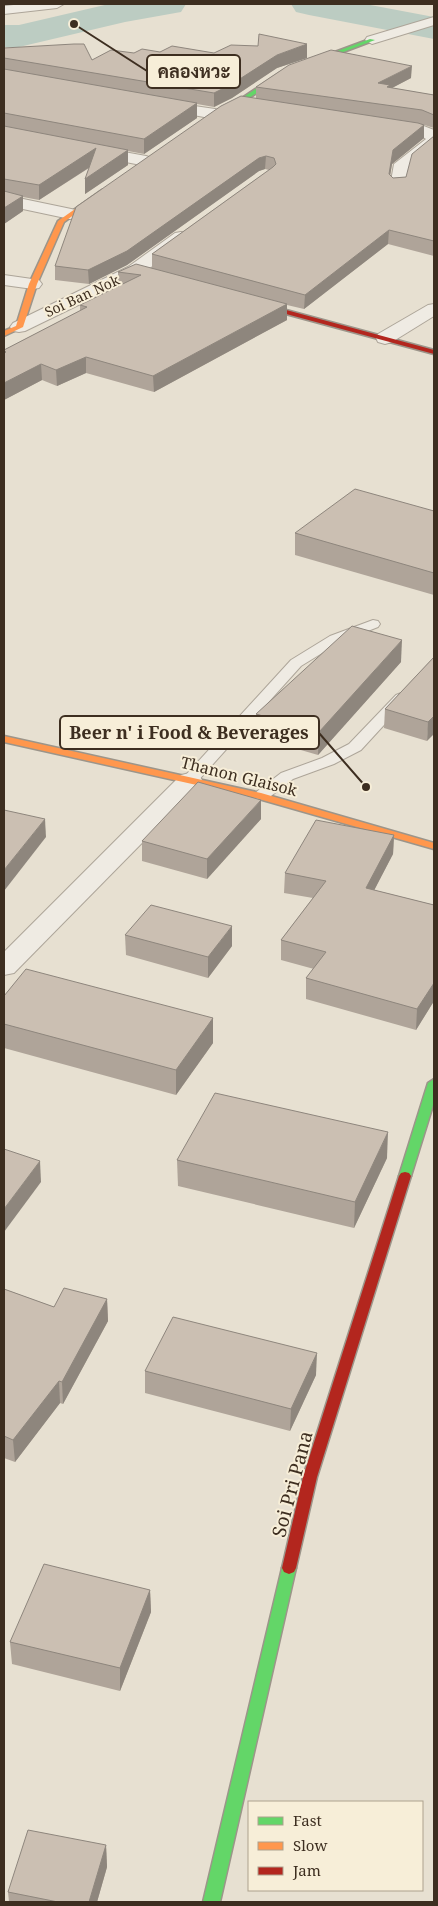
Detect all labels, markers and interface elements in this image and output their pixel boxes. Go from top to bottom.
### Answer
callout: คลองหวะ [147,55,240,88]
text: คลองหวะ [158,59,230,83]
street label: Soi Ban Nok [41,270,123,321]
callout: Beer n' i Food & Beverages [60,716,319,749]
text: Beer n' i Food & Beverages [69,720,309,744]
street label: Thanon Glaisok [178,751,300,801]
street label: Soi Pri Pana [265,1428,319,1540]
legend [248,1801,423,1891]
text: Fast [293,1810,322,1830]
text: Slow [293,1835,327,1855]
text: Jam [292,1860,321,1880]

